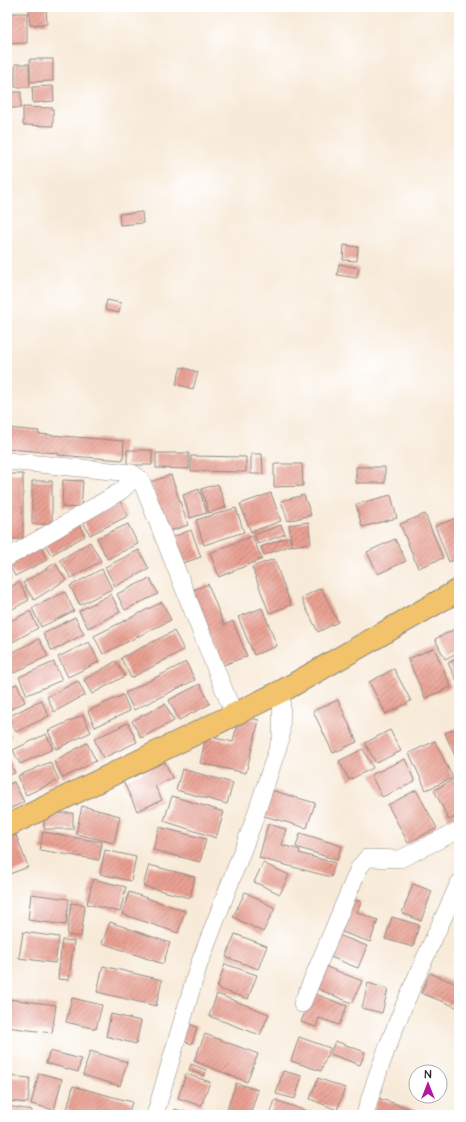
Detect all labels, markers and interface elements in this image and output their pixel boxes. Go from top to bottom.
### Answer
north arrow [408,1064,448,1104]
text: N [425,1067,432,1082]

